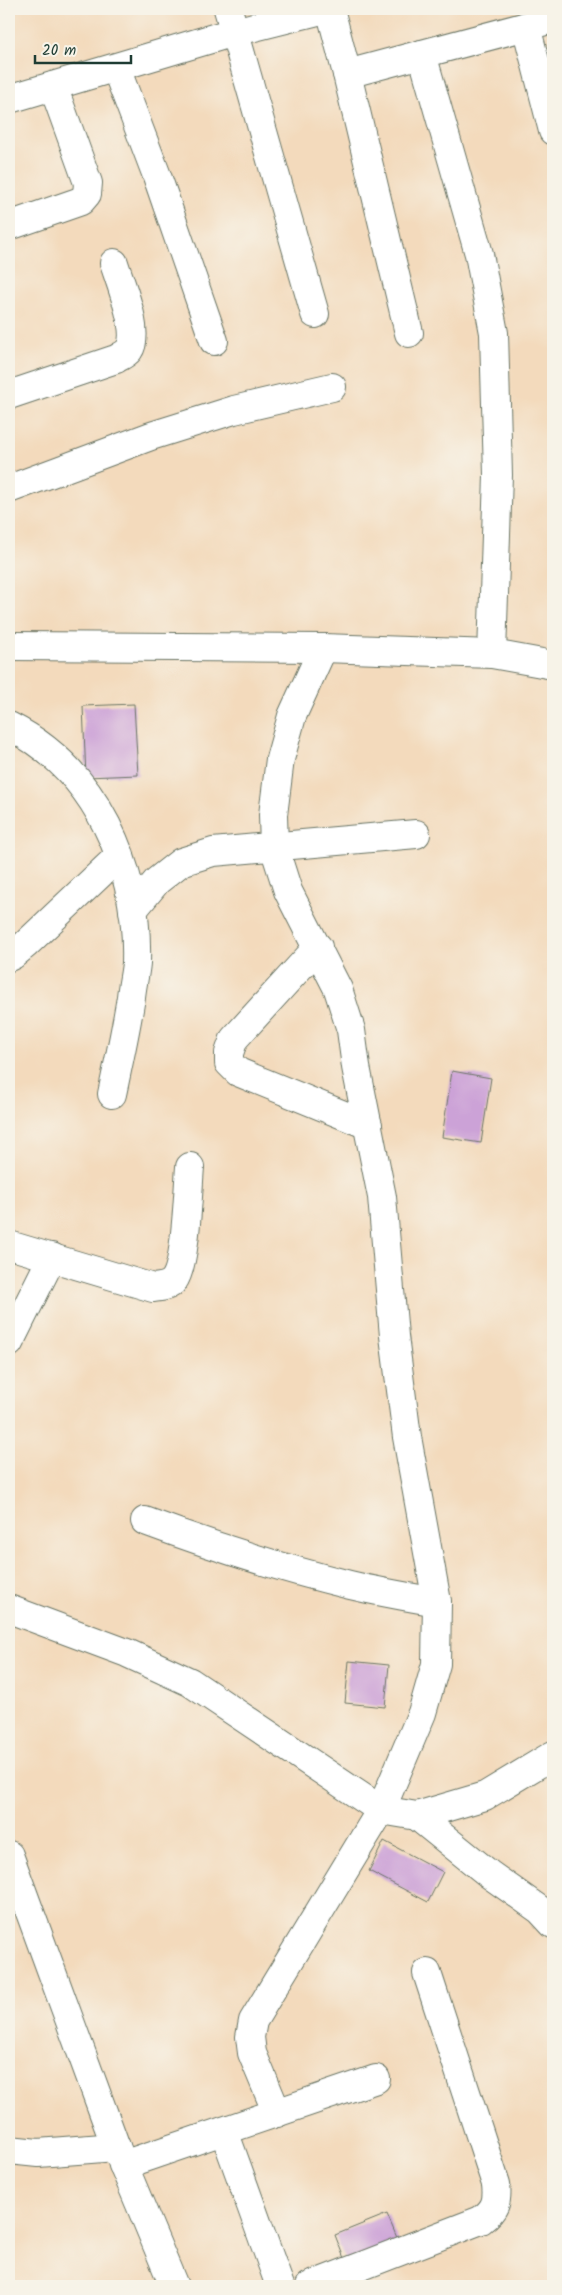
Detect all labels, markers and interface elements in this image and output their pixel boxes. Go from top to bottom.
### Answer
scale bar [35,32,131,64]
text: 20 m [42,39,76,63]

